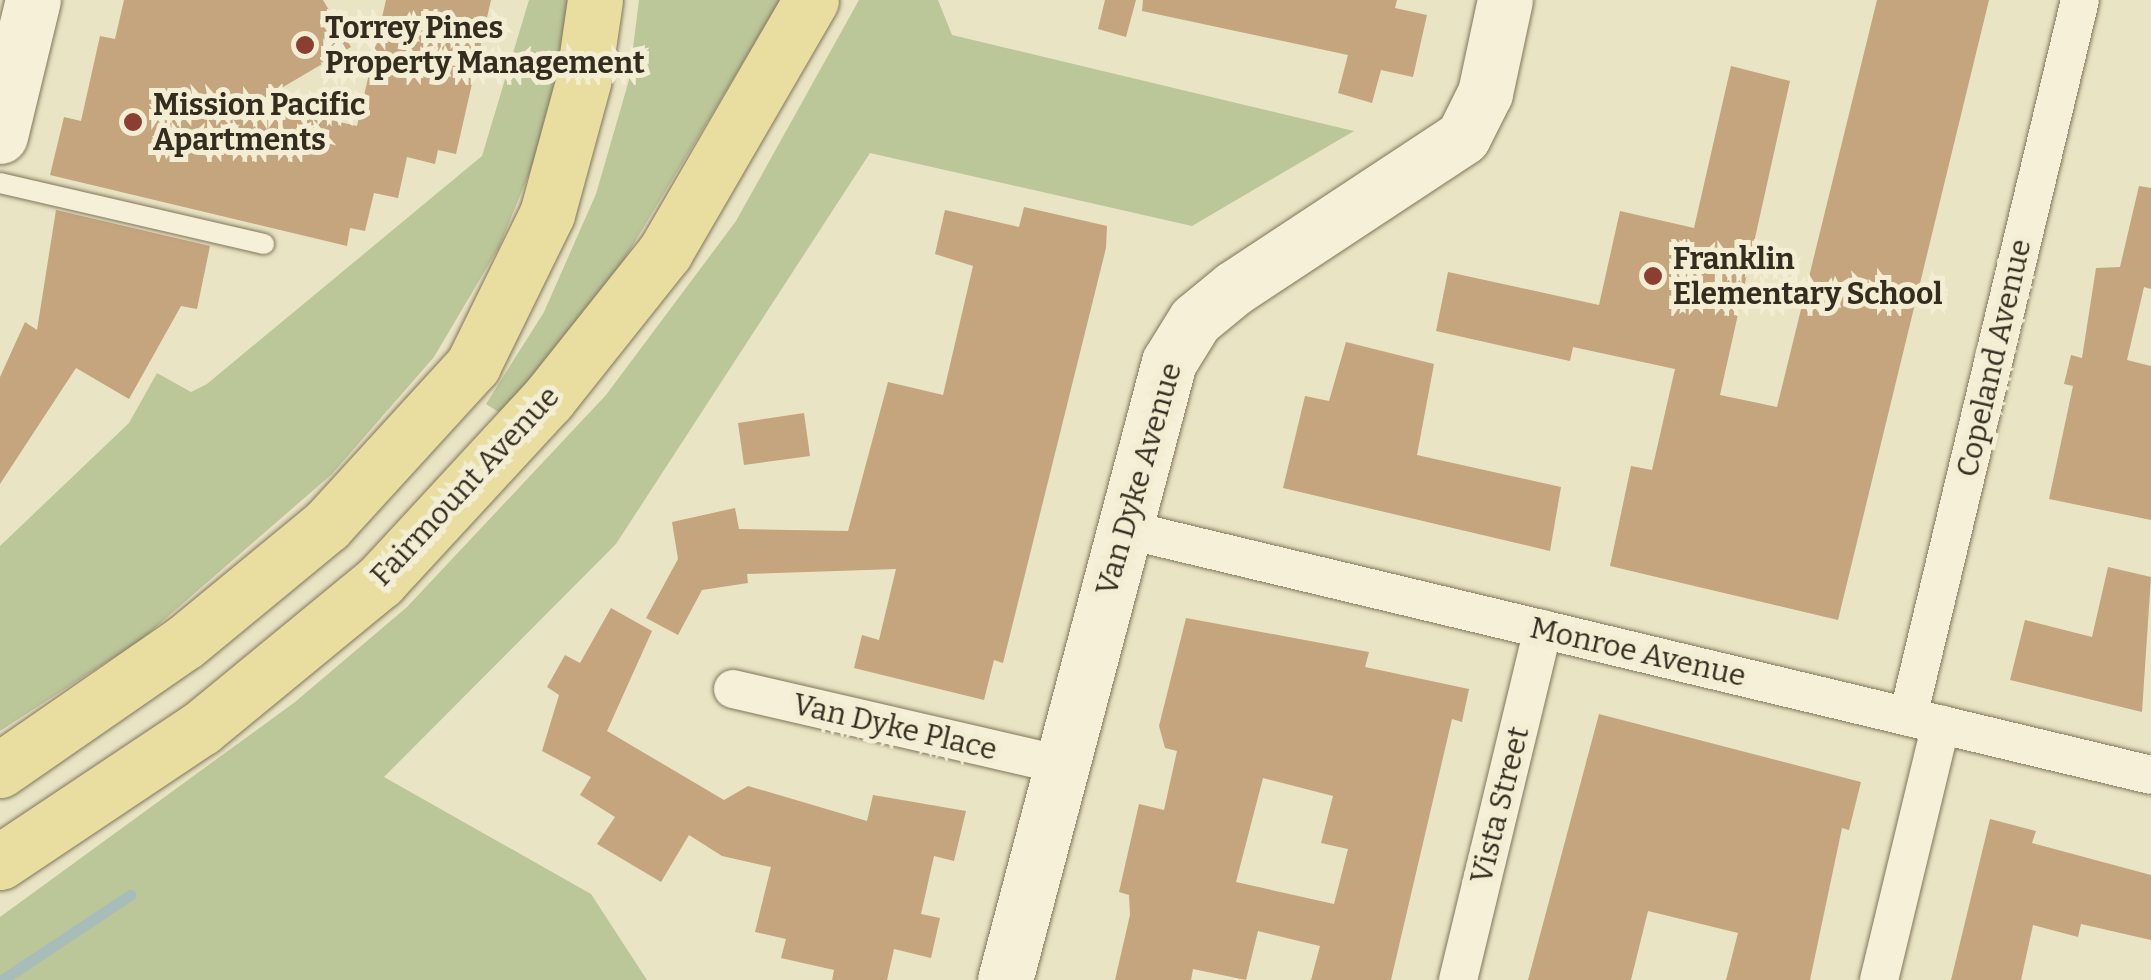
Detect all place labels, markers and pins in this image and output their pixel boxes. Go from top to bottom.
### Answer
place label: Torrey Pines Property Management [325,10,645,80]
marker: Torrey Pines Property Management [294,34,316,56]
place label: Mission Pacific Apartments [153,87,365,158]
marker: Mission Pacific Apartments [122,111,144,133]
place label: Franklin Elementary School [1673,241,1943,312]
marker: Franklin Elementary School [1642,265,1664,287]

